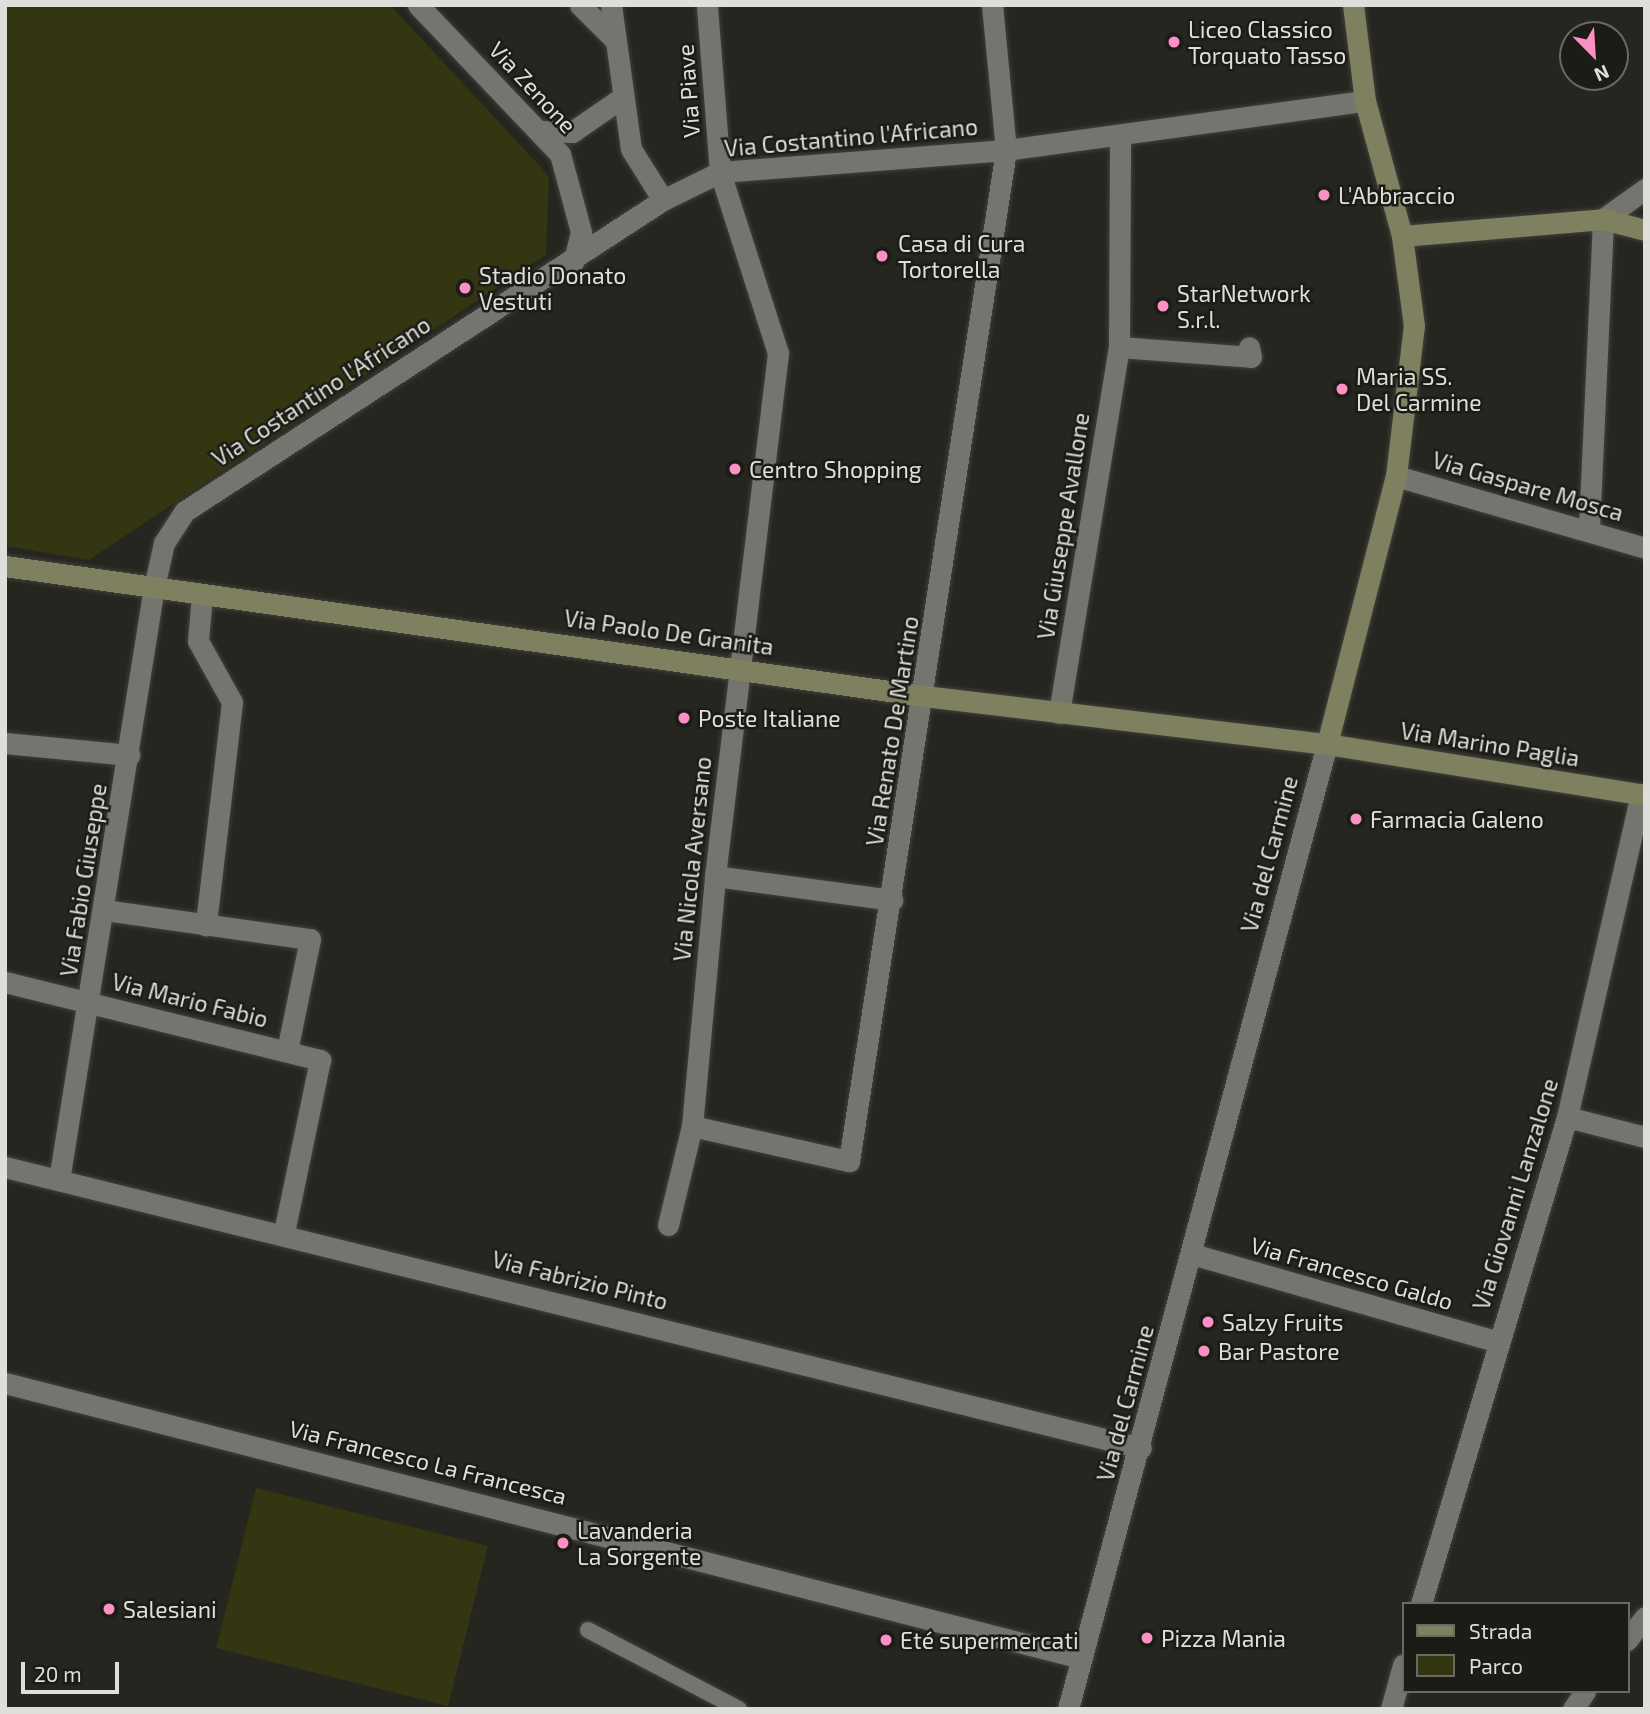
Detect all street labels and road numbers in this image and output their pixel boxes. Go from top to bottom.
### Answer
street label: Via Zenone [484,36,582,138]
street label: Via Piave [671,43,705,139]
street label: Via Costantino l'Africano [723,112,979,162]
street label: Via Costantino l'Africano [207,310,435,472]
street label: Via Giuseppe Avallone [1031,410,1095,642]
street label: Via Gaspare Mosca [1429,446,1627,526]
street label: Via Paolo De Granita [563,604,775,660]
street label: Via Renato De Martino [860,614,924,848]
street label: Via Marino Paglia [1399,716,1581,772]
street label: Via Nicola Aversano [667,755,717,963]
street label: Via del Carmine [1235,772,1303,936]
street label: Via Fabio Giuseppe [54,781,112,979]
street label: Via Mario Fabio [109,967,271,1033]
street label: Via Giovanni Lanzalone [1467,1075,1563,1313]
street label: Via Francesco Galdo [1248,1231,1456,1315]
street label: Via Fabrizio Pinto [489,1245,671,1315]
street label: Via del Carmine [1091,1321,1159,1485]
street label: Via Francesco La Francesca [286,1414,570,1510]

